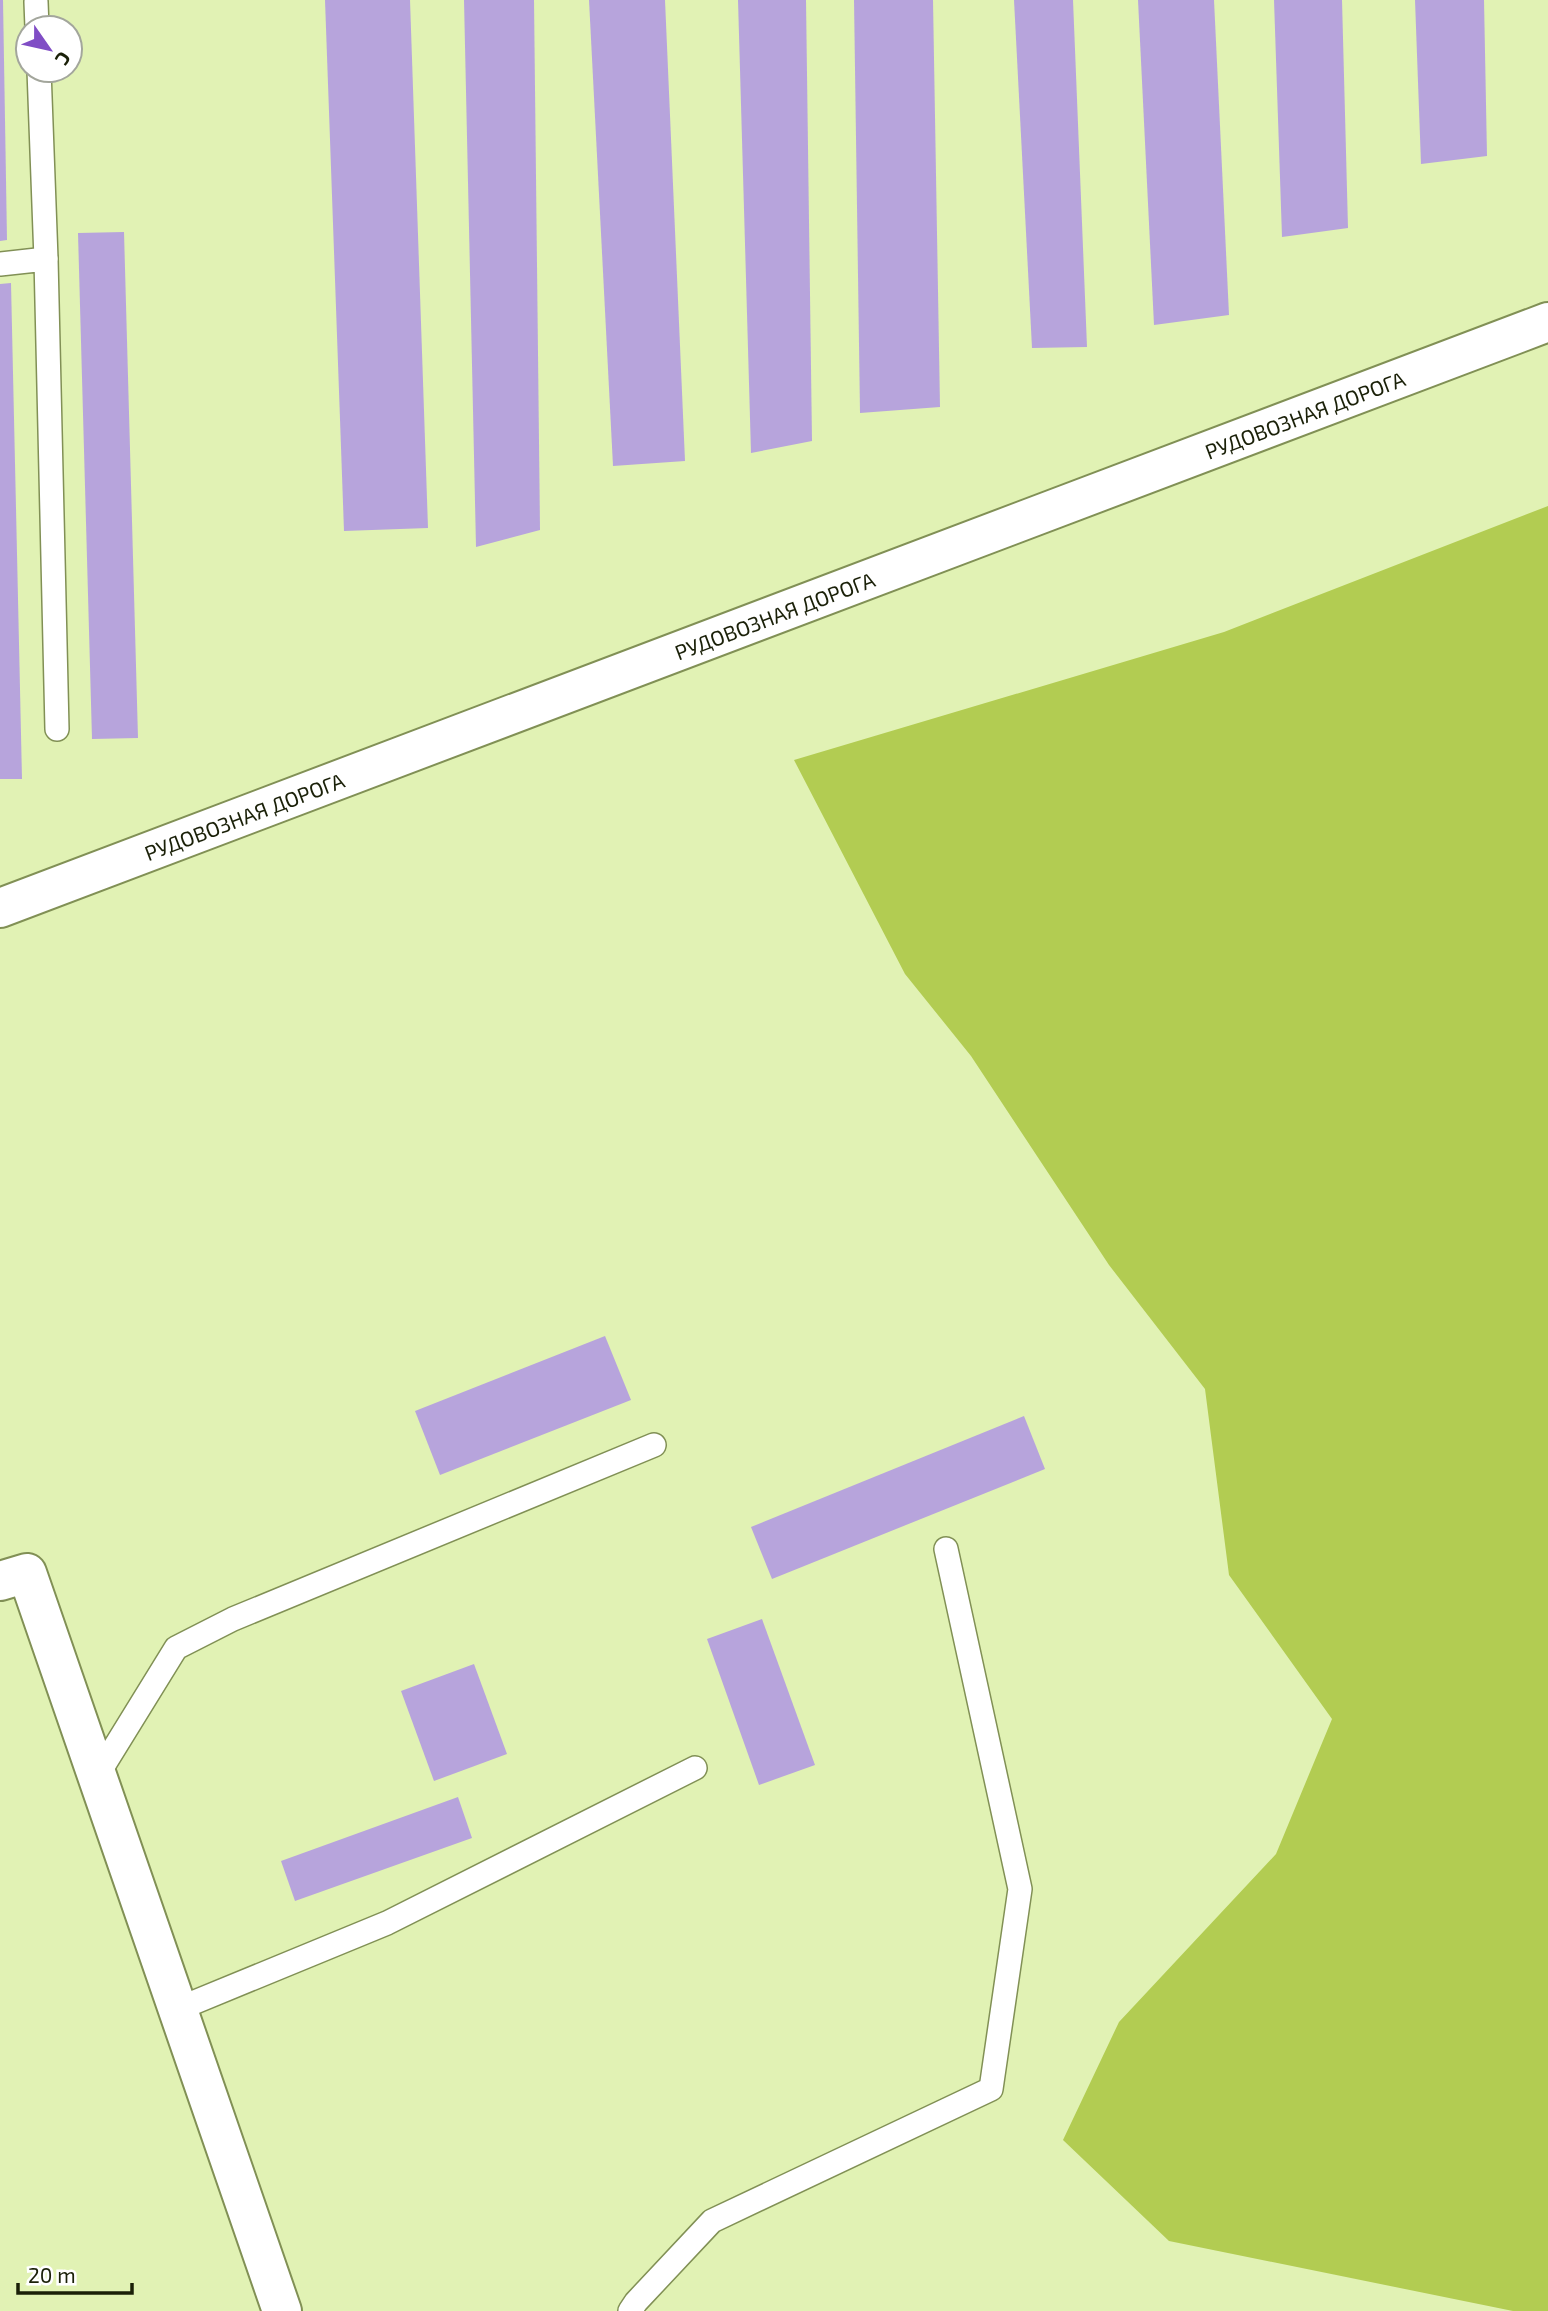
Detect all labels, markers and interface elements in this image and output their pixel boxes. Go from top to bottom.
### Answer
north arrow [14,14,84,84]
text: С [51,48,76,70]
street label: РУДОВОЗНАЯ ДОРОГА [1201,365,1408,463]
street label: РУДОВОЗНАЯ ДОРОГА [671,566,878,664]
street label: РУДОВОЗНАЯ ДОРОГА [141,766,348,865]
scale bar [18,2252,131,2296]
text: 20 m [28,2262,76,2287]

